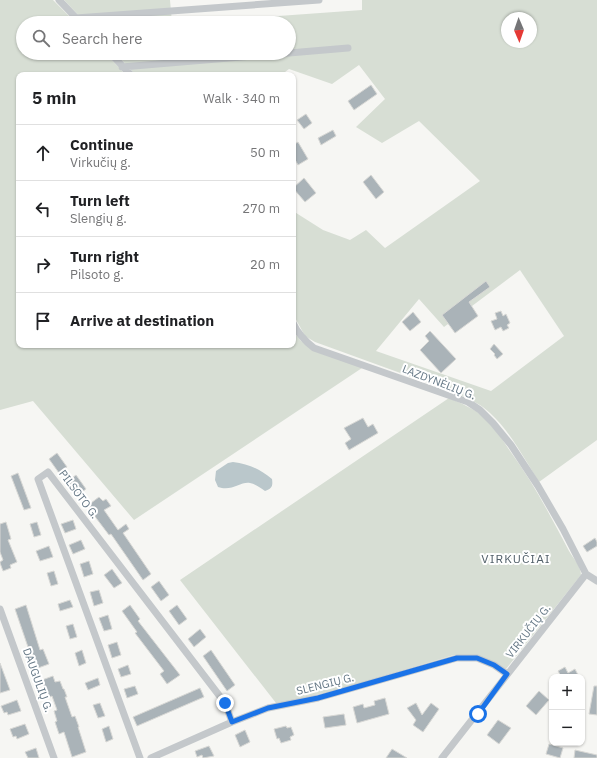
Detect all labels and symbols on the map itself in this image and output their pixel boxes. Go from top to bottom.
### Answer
north arrow [501,12,537,48]
street label: LAZDYNĖLIŲ G. [400,362,478,402]
street label: PILSOTO G. [56,467,102,521]
district label: VIRKUČIAI [481,551,551,566]
street label: VIRKUČIŲ G. [503,601,553,661]
street label: DAUGULIŲ G. [20,646,56,714]
street label: SLENGIŲ G. [295,670,355,698]
route end [216,694,234,712]
route start [469,705,487,723]

